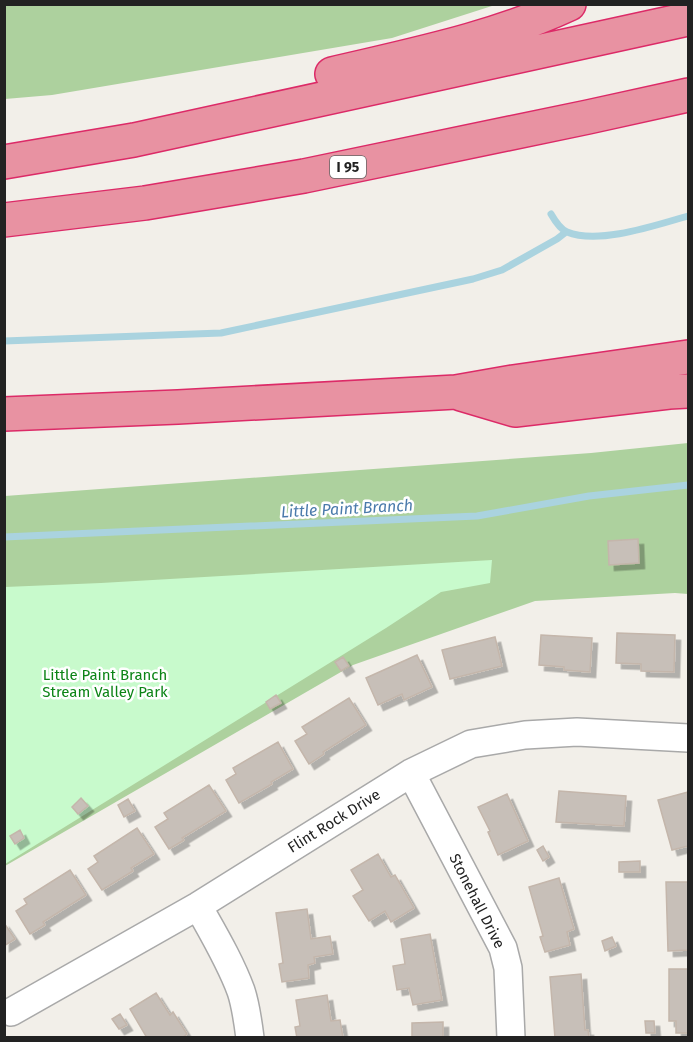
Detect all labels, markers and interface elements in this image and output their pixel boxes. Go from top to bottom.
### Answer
road number: I 95 [330,156,366,178]
water label: Little Paint Branch [280,496,414,521]
park label: Little Paint Branch Stream Valley Park [42,666,168,701]
street label: Flint Rock Drive [284,785,384,857]
street label: Stonehall Drive [445,851,509,951]

